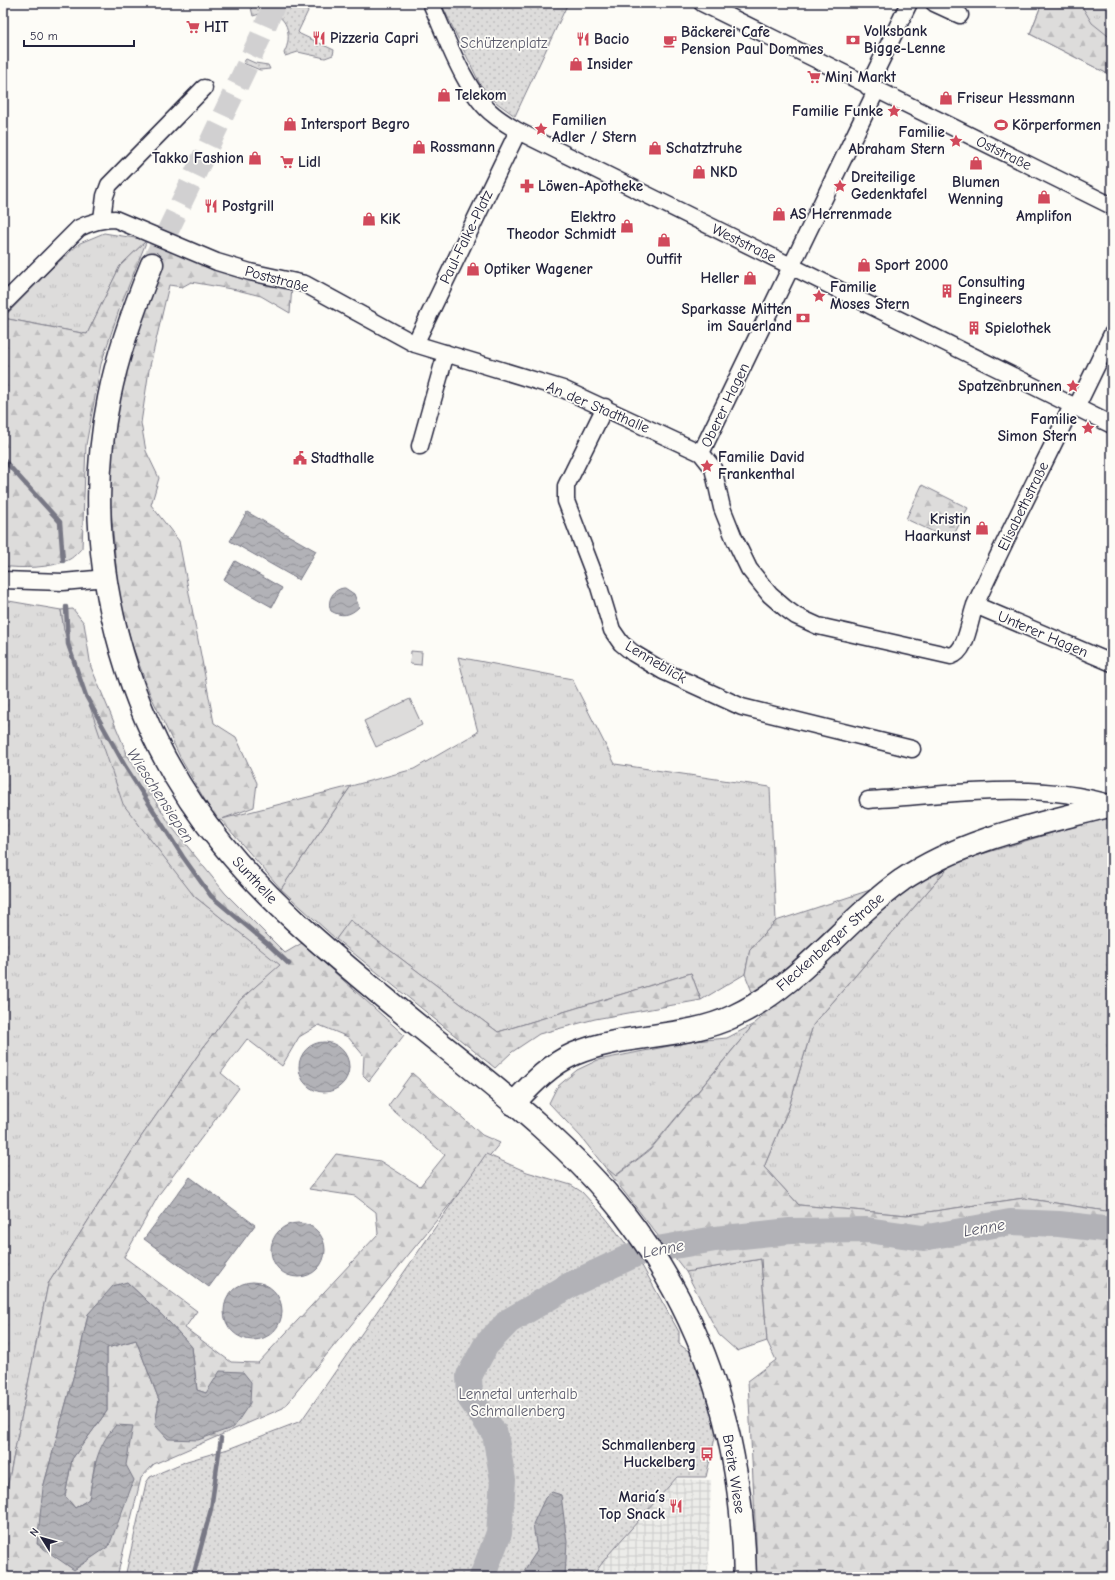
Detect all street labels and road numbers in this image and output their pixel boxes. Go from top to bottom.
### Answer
street label: Oststraße [973,132,1035,174]
street label: Paul-Falke-Platz [436,187,497,287]
street label: Weststraße [709,220,780,267]
street label: Poststraße [243,262,311,296]
street label: Oberer Hagen [697,360,753,450]
street label: An der Stadthalle [544,377,653,437]
street label: Elisabethstraße [994,458,1053,553]
street label: Unterer Hagen [995,607,1091,661]
street label: Lenneblick [622,637,690,688]
street label: Sunthelle [229,853,282,908]
street label: Fleckenberger Straße [773,889,888,995]
street label: Breite Wiese [719,1433,749,1515]

